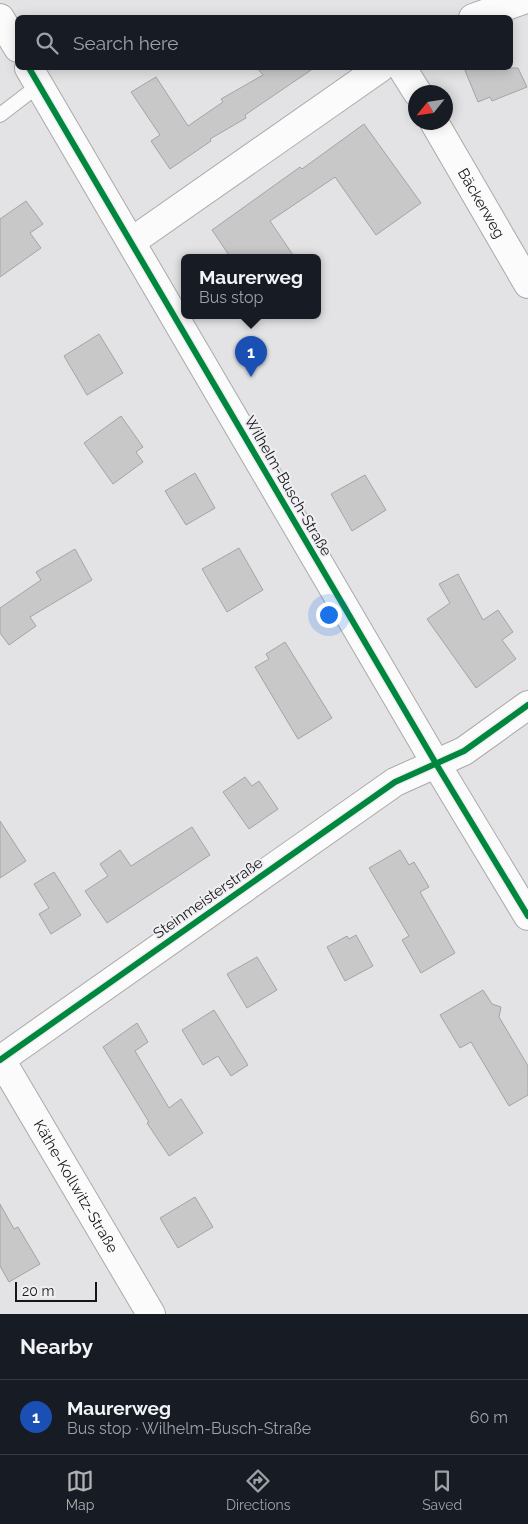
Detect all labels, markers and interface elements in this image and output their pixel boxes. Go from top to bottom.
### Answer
search box [15,15,513,70]
icon: search [33,29,61,57]
text: Search here [73,32,179,54]
north arrow [408,85,453,130]
street label: Bäckerweg [454,165,509,242]
popup [181,254,321,319]
text: Maurerweg [199,266,303,288]
text: Bus stop [199,288,263,307]
pin: 1 [235,336,267,377]
street label: Wilhelm-Busch-Straße [241,413,336,559]
your location [316,602,342,628]
street label: Steinmeisterstraße [150,853,266,943]
street label: Käthe-Kollwitz-Straße [30,1117,122,1256]
scale bar [15,1279,98,1302]
text: 20 m [22,1283,54,1299]
text: Nearby [20,1334,93,1359]
text: Maurerweg [67,1397,171,1419]
text: 1 [32,1408,40,1427]
text: 60 m [470,1408,508,1427]
text: Bus stop · Wilhelm-Busch-Straße [67,1419,311,1438]
tab: Map [66,1467,94,1513]
tab: Directions [226,1467,291,1513]
tab: Saved [422,1467,462,1513]

